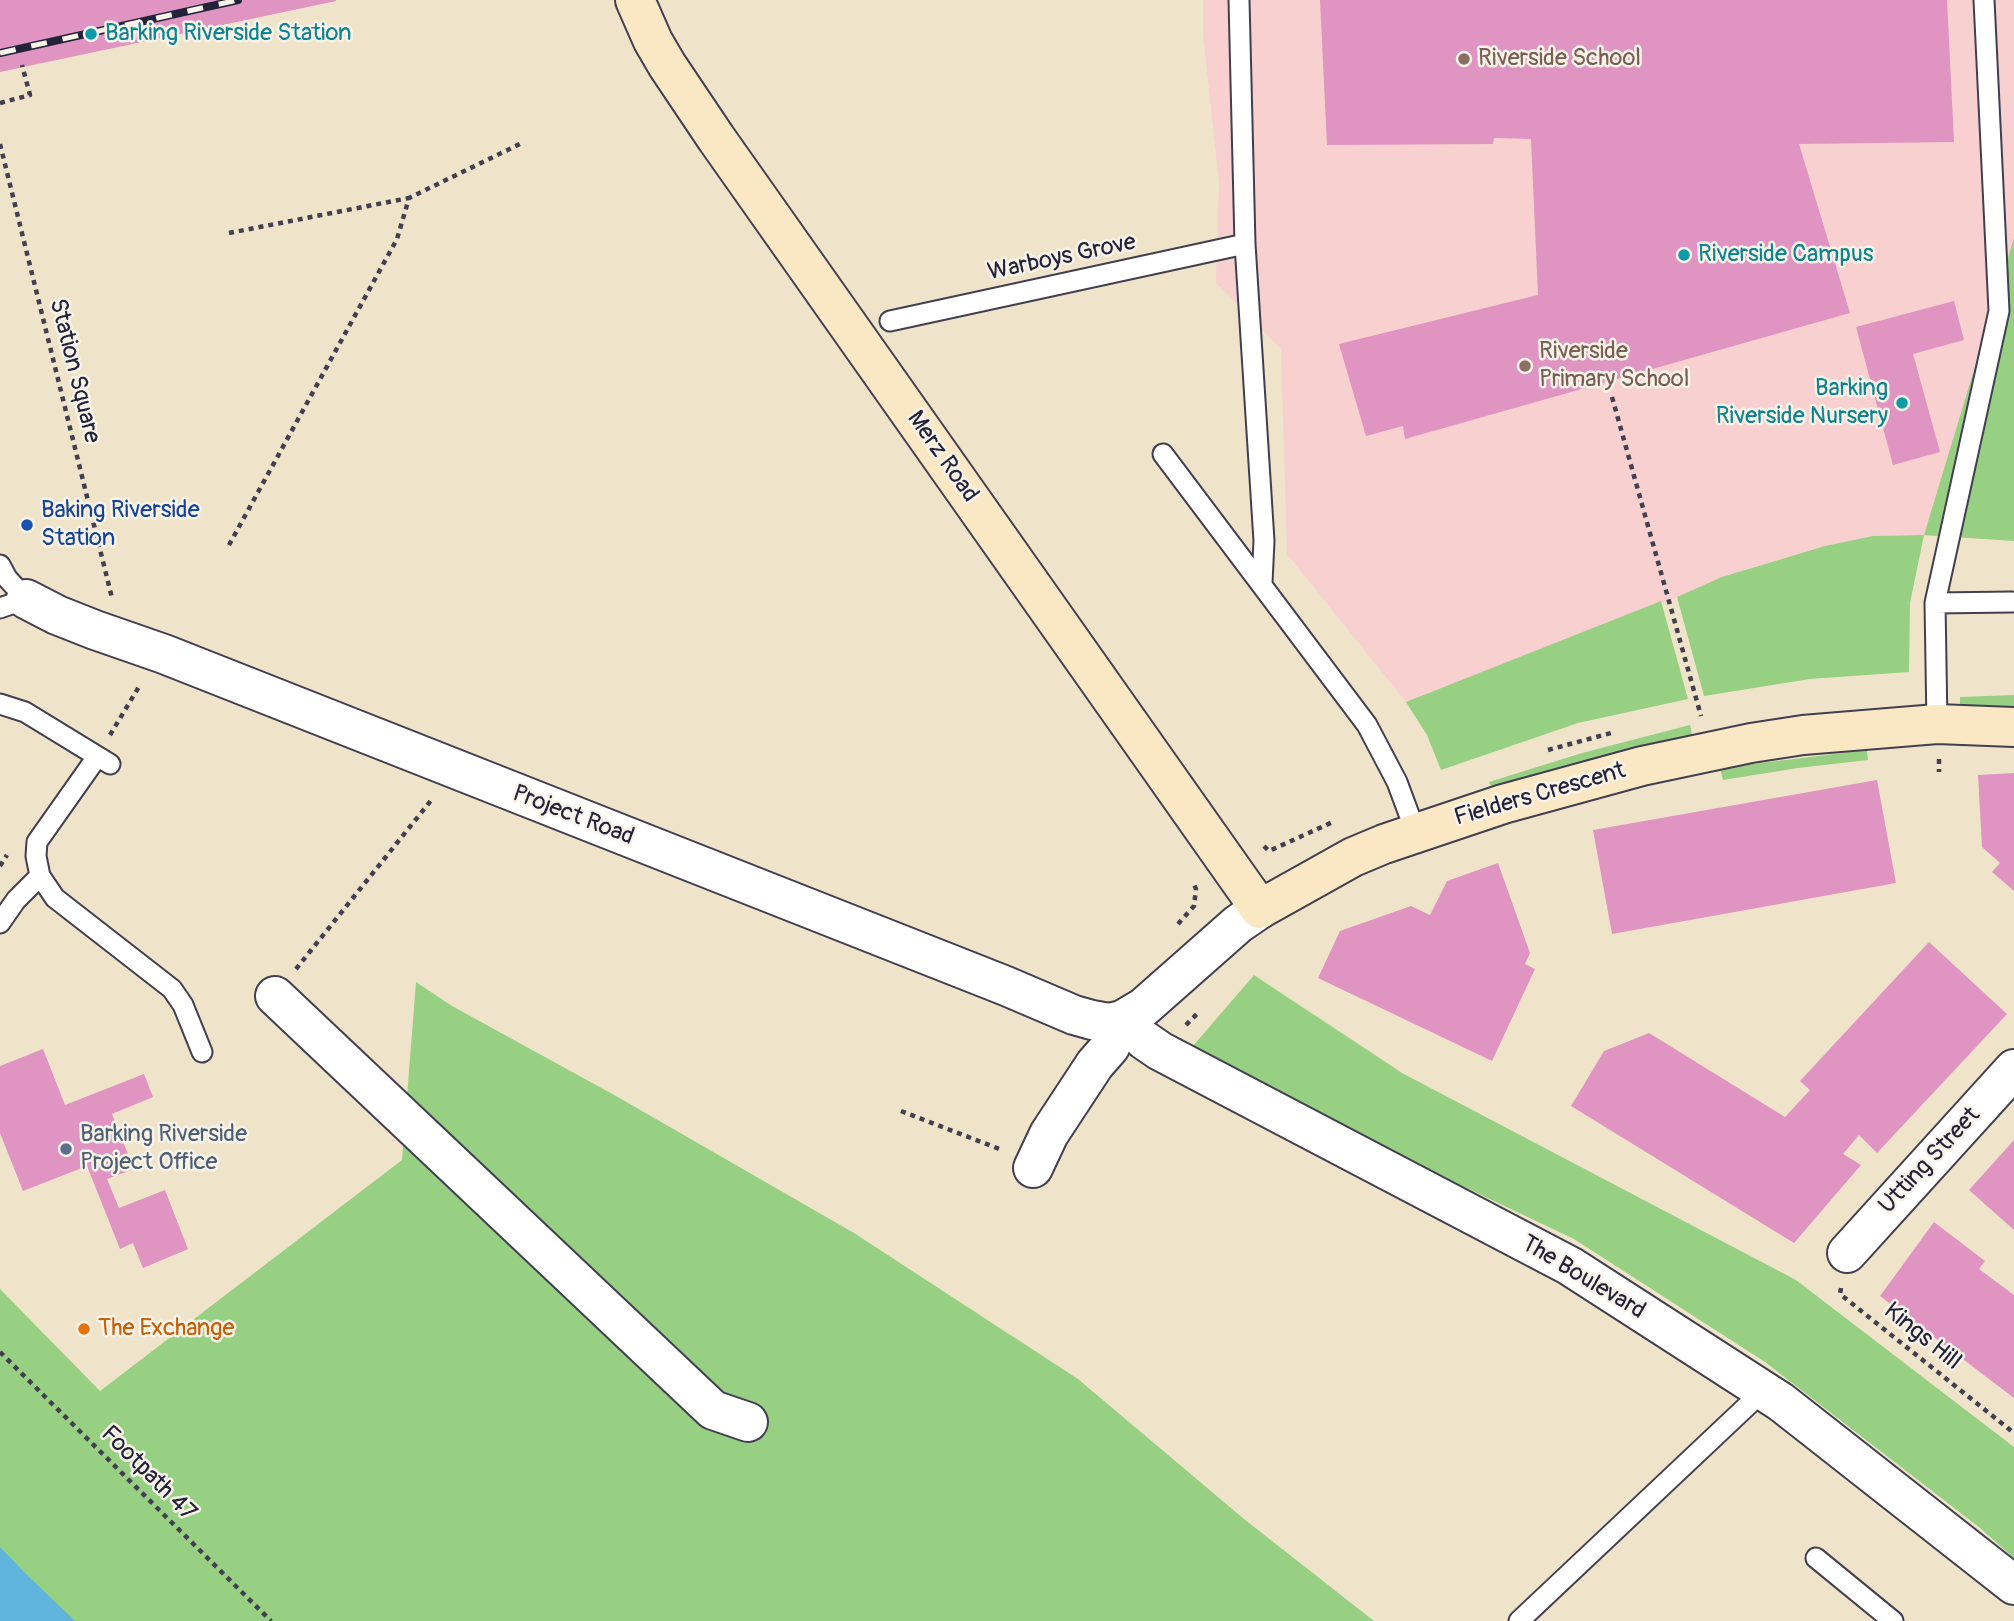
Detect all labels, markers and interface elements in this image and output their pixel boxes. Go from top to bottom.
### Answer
place label: Barking Riverside Station [105,20,352,48]
marker: Barking Riverside Station [83,26,99,42]
place label: Riverside School [1478,45,1641,73]
marker: Riverside School [1456,51,1472,67]
street label: Warboys Grove [985,228,1139,288]
place label: Riverside Campus [1698,241,1874,269]
marker: Riverside Campus [1676,247,1692,263]
street label: Station Square [42,296,106,446]
place label: Riverside Primary School [1539,338,1689,394]
marker: Riverside Primary School [1517,358,1533,374]
place label: Barking Riverside Nursery [1716,375,1888,431]
marker: Barking Riverside Nursery [1894,395,1910,411]
street label: Merz Road [900,406,984,508]
place label: Baking Riverside Station [41,497,200,553]
marker: Baking Riverside Station [19,517,35,533]
street label: Fielders Crescent [1451,757,1629,833]
street label: Project Road [508,780,638,852]
street label: Utting Street [1873,1102,1987,1220]
place label: Barking Riverside Project Office [80,1121,247,1177]
marker: Barking Riverside Project Office [58,1141,74,1157]
street label: The Boulevard [1516,1230,1650,1326]
street label: Kings Hill [1878,1297,1966,1377]
place label: The Exchange [98,1315,234,1343]
marker: The Exchange [76,1321,92,1337]
street label: Footpath 47 [94,1420,202,1528]

